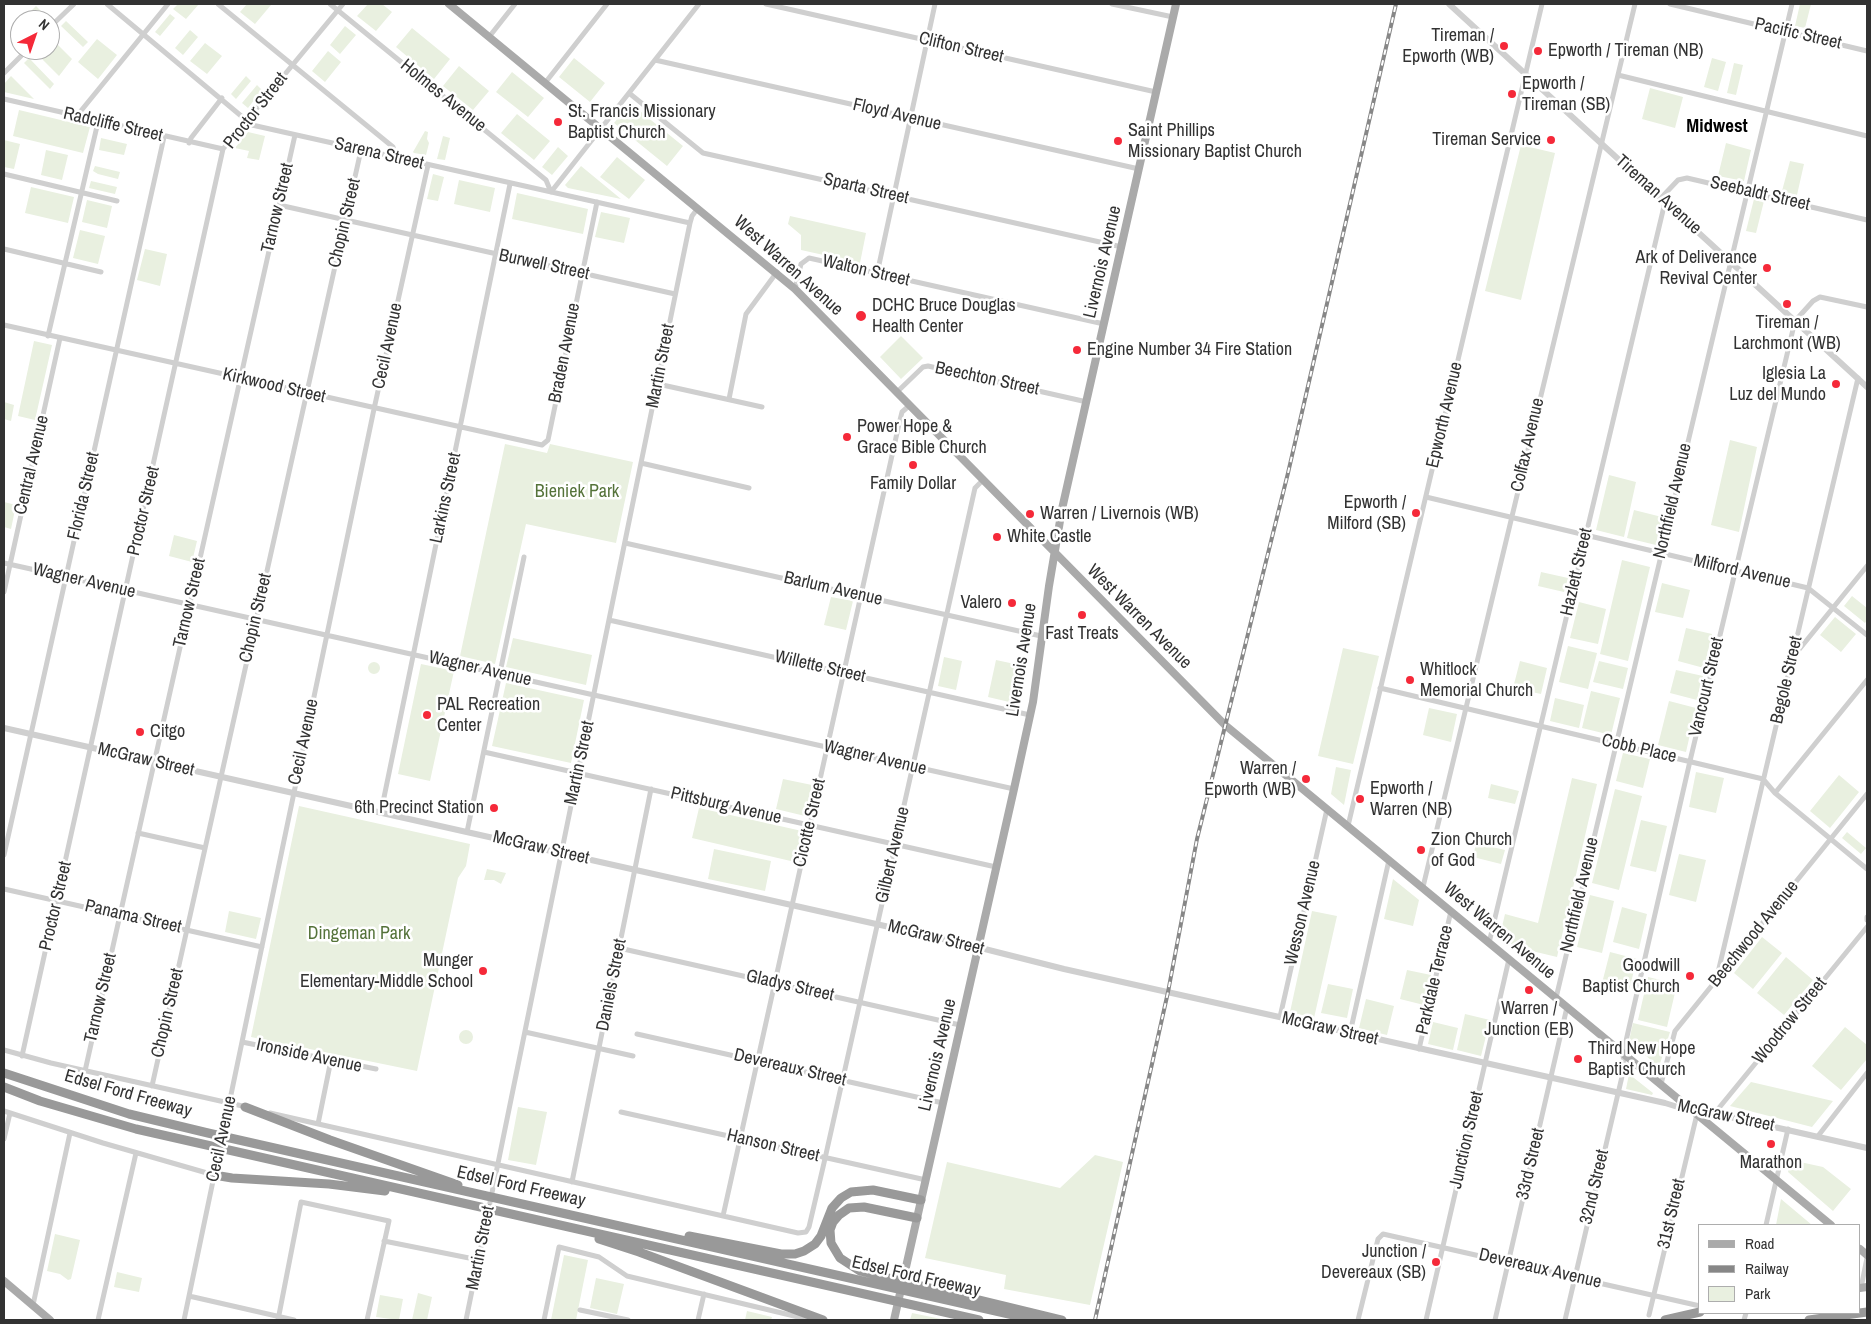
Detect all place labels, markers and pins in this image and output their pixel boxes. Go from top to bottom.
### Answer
place label: Tireman / Epworth (WB) [1402,25,1494,68]
marker: Tireman / Epworth (WB) [1498,40,1510,52]
place label: Epworth / Tireman (NB) [1548,40,1704,62]
marker: Epworth / Tireman (NB) [1532,45,1544,57]
place label: Epworth / Tireman (SB) [1522,73,1610,116]
marker: Epworth / Tireman (SB) [1506,88,1518,100]
place label: St. Francis Missionary Baptist Church [568,101,716,144]
marker: St. Francis Missionary Baptist Church [552,116,564,128]
place label: Saint Phillips Missionary Baptist Church [1128,120,1302,162]
place label: Tireman Service [1432,129,1541,151]
marker: Tireman Service [1545,134,1557,146]
marker: Saint Phillips Missionary Baptist Church [1112,135,1124,147]
place label: Ark of Deliverance Revival Center [1636,247,1757,290]
marker: Ark of Deliverance Revival Center [1761,262,1773,274]
place label: DCHC Bruce Douglas Health Center [872,295,1016,338]
marker: Tireman / Larchmont (WB) [1781,298,1793,310]
marker: DCHC Bruce Douglas Health Center [854,309,868,323]
place label: Tireman / Larchmont (WB) [1733,312,1841,354]
place label: Engine Number 34 Fire Station [1087,339,1292,361]
marker: Engine Number 34 Fire Station [1071,344,1083,356]
place label: Iglesia La Luz del Mundo [1729,363,1826,406]
marker: Iglesia La Luz del Mundo [1830,378,1842,390]
place label: Power Hope & Grace Bible Church [857,416,987,458]
marker: Power Hope & Grace Bible Church [841,431,853,443]
marker: Family Dollar [907,459,919,471]
place label: Family Dollar [870,473,956,495]
place label: Epworth / Milford (SB) [1327,492,1406,534]
place label: Warren / Livernois (WB) [1040,503,1199,525]
marker: Epworth / Milford (SB) [1410,507,1422,519]
marker: Warren / Livernois (WB) [1024,508,1036,520]
place label: White Castle [1007,526,1091,548]
marker: White Castle [991,531,1003,543]
place label: Valero [960,592,1002,614]
marker: Valero [1006,597,1018,609]
marker: Fast Treats [1076,609,1088,621]
place label: Fast Treats [1045,623,1119,645]
place label: Whitlock Memorial Church [1420,659,1533,702]
marker: Whitlock Memorial Church [1404,674,1416,686]
place label: PAL Recreation Center [437,694,540,736]
marker: PAL Recreation Center [421,709,433,721]
place label: Citgo [150,721,185,743]
marker: Citgo [134,726,146,738]
place label: Warren / Epworth (WB) [1204,758,1296,801]
marker: Warren / Epworth (WB) [1300,773,1312,785]
place label: Epworth / Warren (NB) [1370,778,1452,821]
marker: Epworth / Warren (NB) [1354,793,1366,805]
place label: 6th Precinct Station [354,797,484,819]
marker: 6th Precinct Station [488,802,500,814]
place label: Zion Church of God [1431,829,1512,872]
marker: Zion Church of God [1415,844,1427,856]
place label: Munger Elementary-Middle School [300,950,473,992]
place label: Goodwill Baptist Church [1582,955,1680,998]
marker: Munger Elementary-Middle School [477,965,489,977]
marker: Goodwill Baptist Church [1684,970,1696,982]
marker: Warren / Junction (EB) [1523,984,1535,996]
place label: Warren / Junction (EB) [1484,998,1574,1040]
place label: Third New Hope Baptist Church [1588,1038,1695,1080]
marker: Third New Hope Baptist Church [1572,1053,1584,1065]
marker: Marathon [1765,1138,1777,1150]
place label: Marathon [1740,1152,1802,1174]
place label: Junction / Devereaux (SB) [1321,1241,1426,1284]
marker: Junction / Devereaux (SB) [1430,1256,1442,1268]

